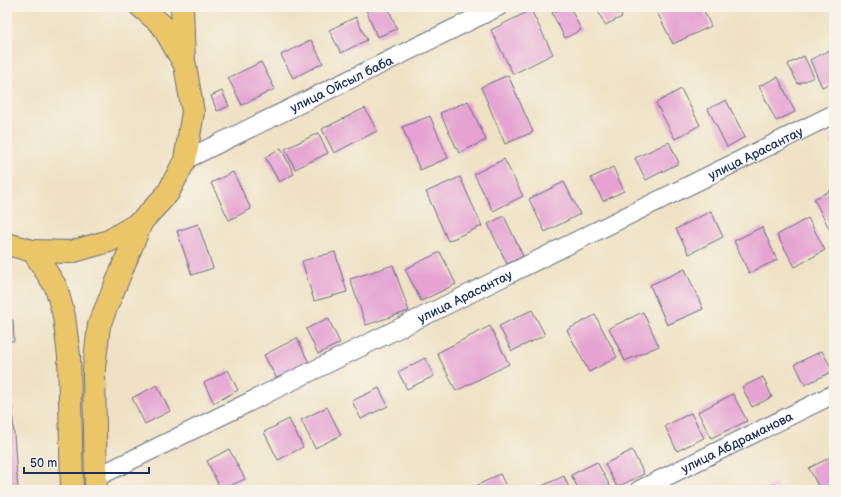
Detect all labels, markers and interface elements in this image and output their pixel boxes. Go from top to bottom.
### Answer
street label: улица Ойсыл баба [288,52,396,116]
street label: улица Арасантау [706,124,806,184]
street label: улица Арасантау [415,267,515,327]
street label: улица Абдраманова [679,408,796,477]
scale bar [24,449,149,475]
text: 50 m [30,456,57,471]

